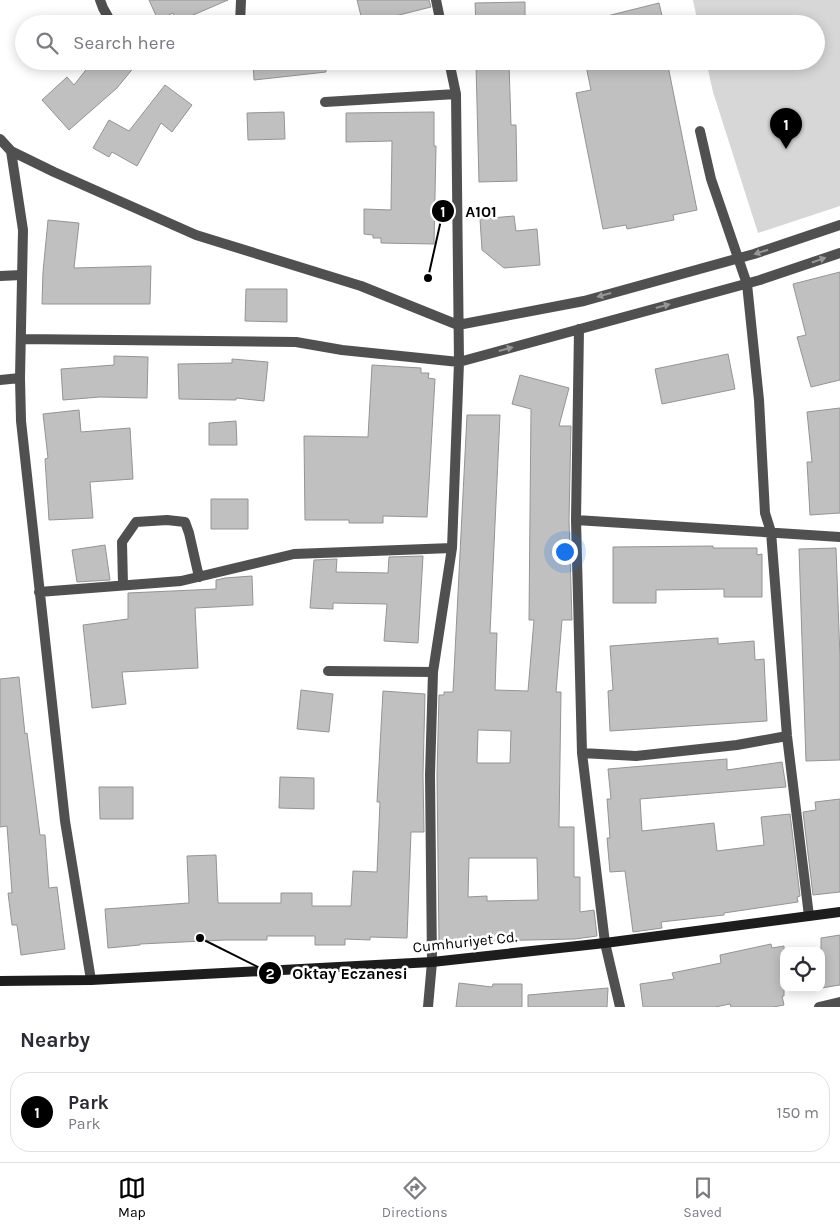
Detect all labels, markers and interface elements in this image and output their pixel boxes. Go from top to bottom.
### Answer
search box [15,15,825,70]
icon: search [33,29,61,57]
text: Search here [73,32,175,54]
pin: 1 [770,108,802,149]
callout: A101 [430,196,507,227]
text: A101 [465,202,497,221]
text: 1 [440,203,446,221]
one-way arrow [753,248,768,256]
one-way arrow [811,256,826,263]
one-way arrow [597,292,612,300]
one-way arrow [656,302,671,310]
one-way arrow [499,345,514,353]
your location [552,539,578,565]
street label: Cumhuriyet Cd. [412,928,518,956]
map controls [780,947,825,992]
button: locate [780,947,825,992]
callout: Oktay Eczanesi [257,958,418,989]
text: Oktay Eczanesi [292,964,408,983]
text: 2 [265,965,275,983]
text: Nearby [20,1028,90,1052]
text: Park [68,1092,109,1114]
text: 1 [34,1103,40,1122]
text: 150 m [776,1103,819,1122]
text: Park [68,1114,100,1133]
tab: Map [118,1174,146,1221]
tab: Directions [382,1174,448,1221]
tab: Saved [683,1174,722,1221]

